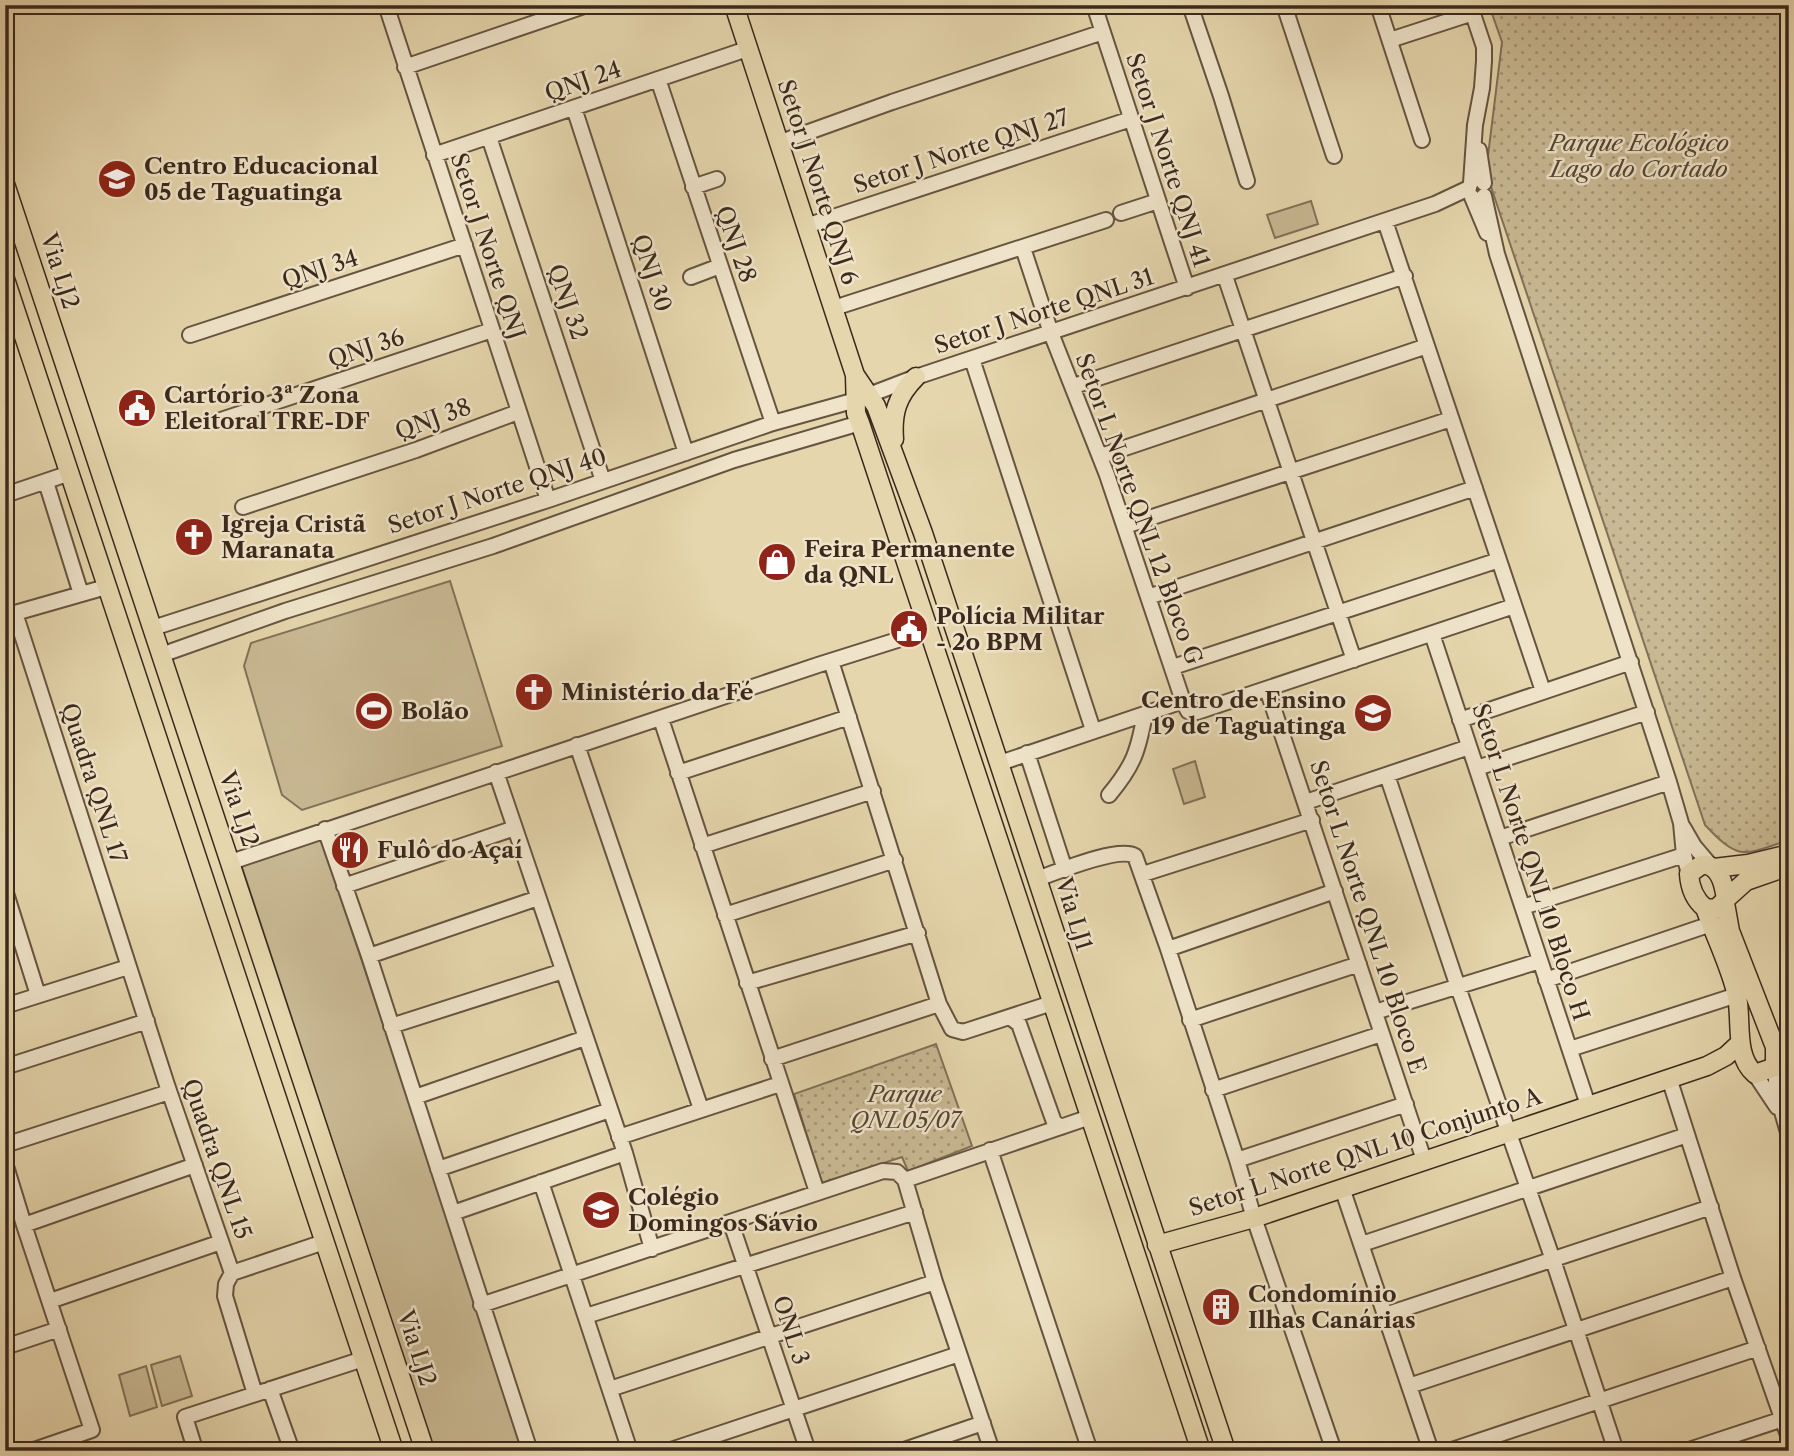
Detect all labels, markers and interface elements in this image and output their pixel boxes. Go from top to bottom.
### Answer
street label: Setor J Norte QNJ 41 [1120,49,1216,271]
street label: QNJ 24 [541,55,625,107]
street label: Setor J Norte QNJ 6 [772,76,864,288]
street label: Setor J Norte QNJ 27 [850,103,1073,199]
park label: Parque Ecológico Lago do Cortado [1547,129,1729,183]
street label: Setor J Norte QNJ [445,149,531,343]
place label: Centro Educacional 05 de Taguatinga [144,152,378,206]
school or university icon: Centro Educacional 05 de Taguatinga [96,158,138,200]
street label: QNJ 28 [710,202,762,286]
street label: Via LJ2 [34,229,85,312]
street label: QNJ 30 [626,231,678,315]
street label: QNJ 34 [278,244,362,294]
street label: QNJ 32 [542,260,594,344]
street label: Setor J Norte QNL 31 [931,262,1157,360]
street label: QNJ 36 [324,323,408,373]
street label: Setor L Norte QNL 12 Bloco G [1070,349,1208,669]
place label: Cartório 3ª Zona Eleitoral TRE-DF [164,381,370,435]
public building icon: Cartório 3ª Zona Eleitoral TRE-DF [116,387,158,429]
street label: QNJ 38 [391,392,475,446]
street label: Setor J Norte QNJ 40 [384,442,610,540]
place label: Igreja Cristã Maranata [221,510,366,564]
church icon: Igreja Cristã Maranata [173,516,215,558]
place label: Feira Permanente da QNL [804,535,1015,589]
shop icon: Feira Permanente da QNL [756,541,798,583]
place label: Polícia Militar - 2o BPM [936,602,1105,656]
public building icon: Polícia Militar - 2o BPM [888,608,930,650]
church icon: Ministério da Fé [513,671,555,713]
place label: Ministério da Fé [561,678,754,706]
place label: Centro de Ensino 19 de Taguatinga [1141,686,1347,740]
sports icon: Bolão [353,690,395,732]
school or university icon: Centro de Ensino 19 de Taguatinga [1352,692,1394,734]
place label: Bolão [401,697,469,725]
street label: Quadra QNL 17 [55,700,133,867]
street label: Setor L Norte QNL 10 Bloco H [1466,700,1596,1024]
street label: Setor L Norte QNL 10 Bloco E [1304,757,1432,1077]
street label: Via LJ2 [213,767,265,850]
restaurant icon: Fulô do Açaí [329,829,371,871]
place label: Fulô do Açaí [377,836,523,864]
street label: Via LJ1 [1049,873,1098,954]
street label: Quadra QNL 15 [176,1075,258,1243]
park label: Parque QNL05/07 [850,1080,963,1134]
street label: Setor L Norte QNL 10 Conjunto A [1185,1081,1546,1222]
place label: Colégio Domingos Sávio [628,1183,818,1237]
school or university icon: Colégio Domingos Sávio [580,1189,622,1231]
place label: Condomínio Ilhas Canárias [1248,1280,1416,1334]
building icon: Condomínio Ilhas Canárias [1200,1286,1242,1328]
street label: ONL 3 [767,1292,815,1368]
street label: Via LJ2 [391,1306,442,1389]

